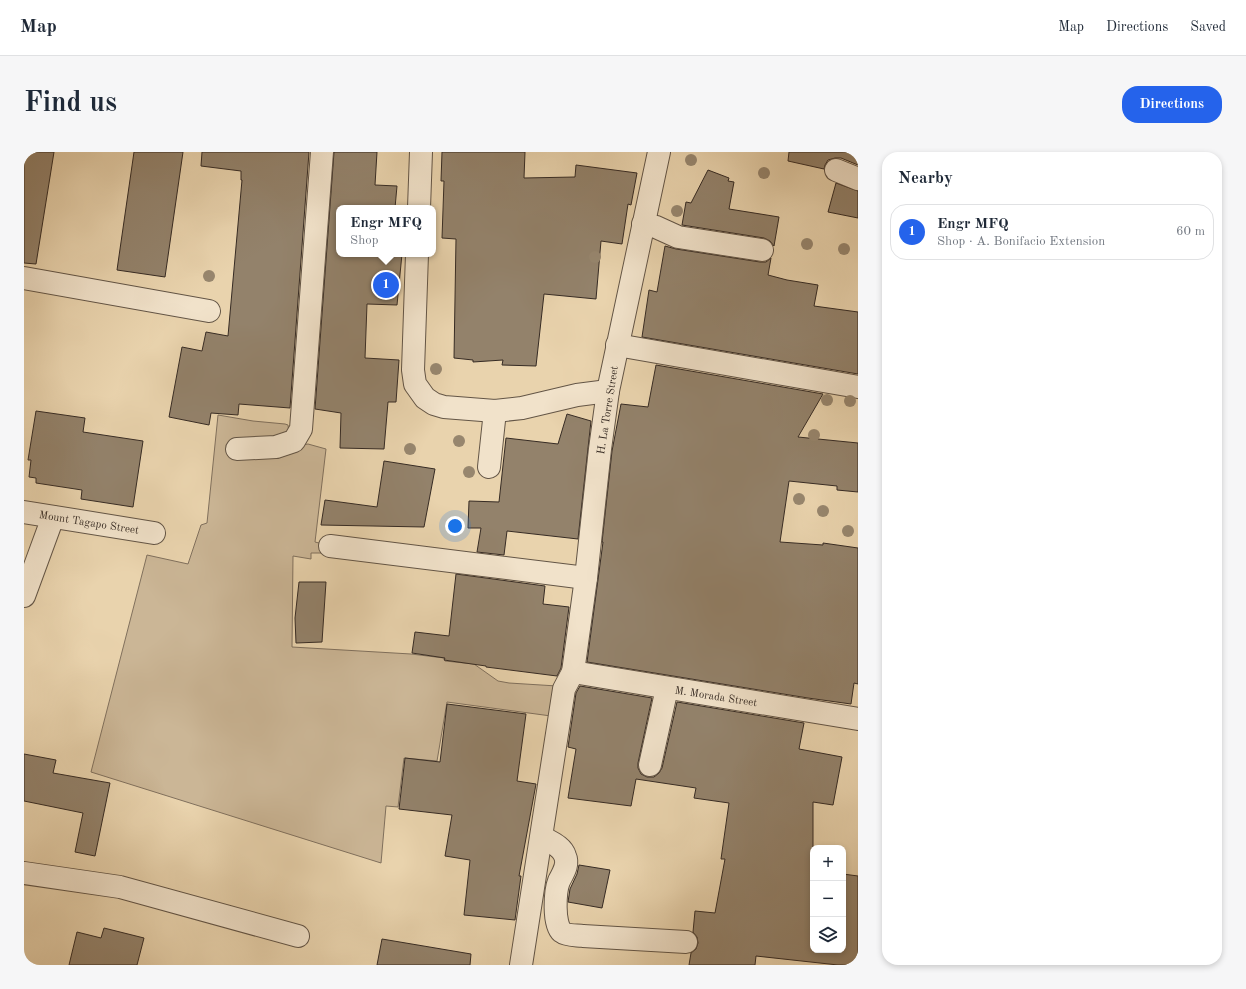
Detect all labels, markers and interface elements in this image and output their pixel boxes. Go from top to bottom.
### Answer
text: Map [20,18,57,37]
text: Map [1058,20,1084,34]
text: Directions [1106,20,1168,34]
text: Saved [1190,20,1226,34]
button: Directions [1122,86,1222,123]
text: Find us [24,90,117,118]
text: Nearby [898,170,953,187]
popup [336,205,436,257]
text: Engr MFQ [350,216,422,231]
text: Engr MFQ [937,217,1009,232]
text: 1 [908,225,916,238]
text: 60 m [1176,225,1205,238]
text: Shop [350,234,378,247]
text: Shop · A. Bonifacio Extension [937,235,1105,248]
pin: 1 [373,270,399,300]
street label: H. La Torre Street [596,365,621,455]
street label: Mount Tagapo Street [38,510,140,537]
your location [445,516,465,536]
street label: M. Morada Street [674,686,758,709]
map controls [810,845,846,953]
button: + [810,845,846,881]
button: − [810,881,846,917]
button: layers [810,917,846,953]

